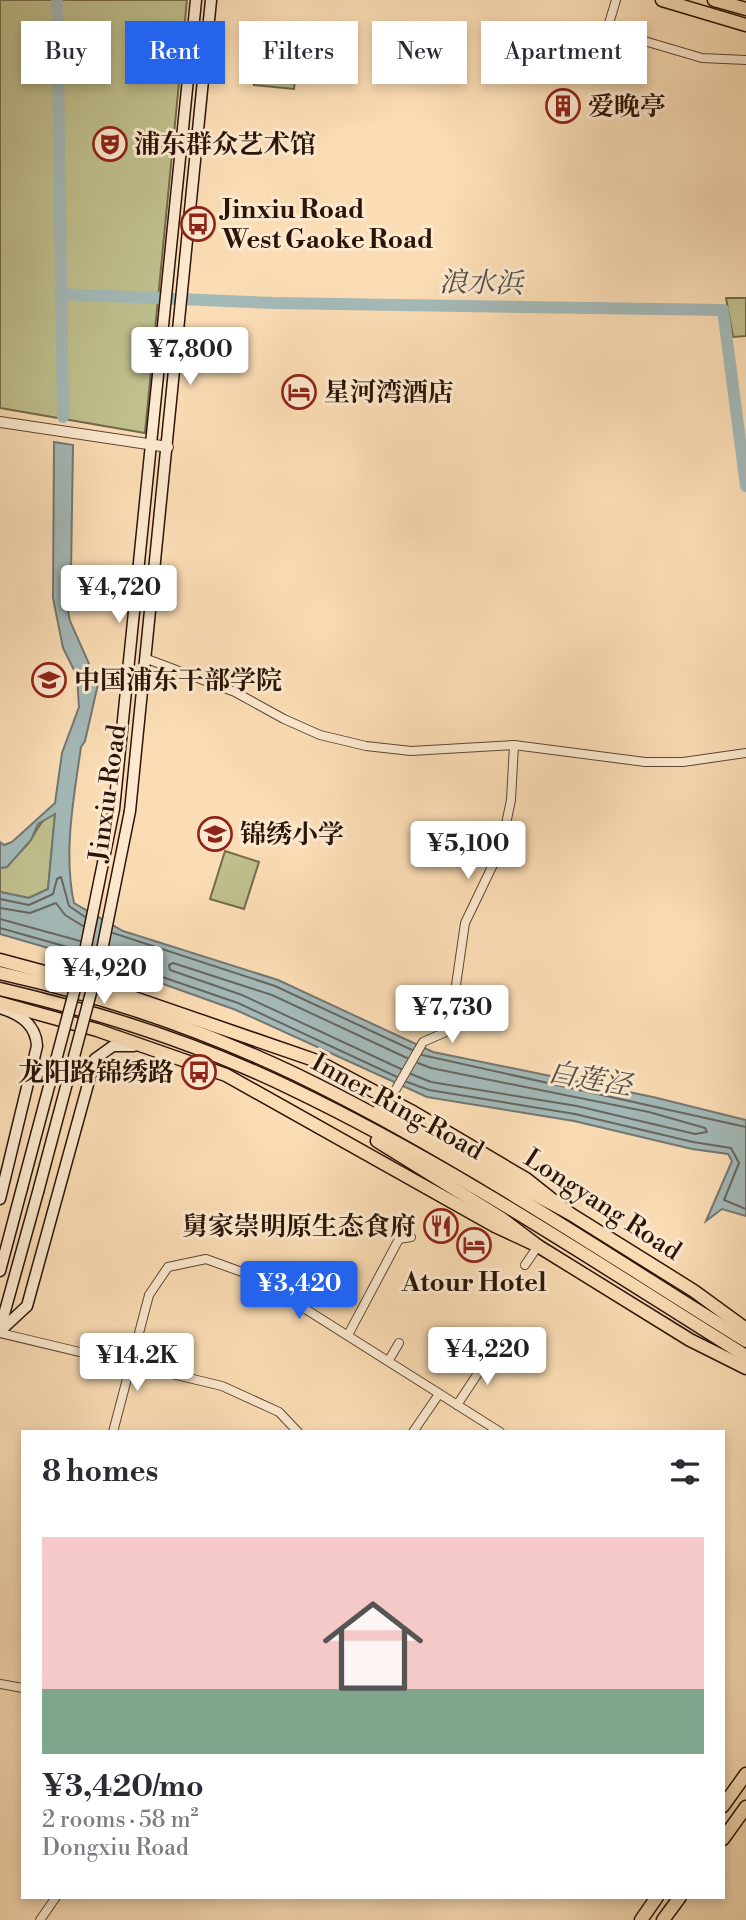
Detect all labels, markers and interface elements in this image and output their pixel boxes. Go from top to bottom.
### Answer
chip: Buy [21,21,111,84]
chip: Rent [125,21,225,84]
chip: Filters [239,21,358,84]
chip: New [372,21,467,84]
chip: Apartment [481,21,647,84]
building icon: 爱晚亭 [544,87,582,125]
place label: 爱晚亭 [588,91,666,123]
theatre icon: 浦东群众艺术馆 [91,125,129,163]
place label: 浦东群众艺术馆 [134,129,316,161]
place label: Jinxiu Road West Gaoke Road [219,194,434,256]
bus stop icon: Jinxiu Road West Gaoke Road [179,205,217,243]
water label: 浪水浜 [439,265,525,302]
pin: ¥7,800 [133,328,247,387]
text: ¥7,800 [147,336,233,364]
hotel icon: 星河湾酒店 [280,373,318,411]
place label: 星河湾酒店 [324,377,454,409]
pin: ¥4,720 [62,566,176,625]
text: ¥4,720 [77,574,161,602]
school or university icon: 中国浦东干部学院 [30,661,68,699]
place label: 中国浦东干部学院 [74,665,282,697]
street label: Jinxiu Road [82,722,133,865]
school or university icon: 锦绣小学 [196,815,234,853]
place label: 锦绣小学 [240,819,344,851]
pin: ¥5,100 [411,822,525,881]
text: ¥5,100 [427,830,509,858]
pin: ¥4,920 [47,946,161,1006]
text: ¥4,920 [61,955,147,983]
pin: ¥7,730 [395,986,509,1045]
text: ¥7,730 [411,994,493,1022]
street label: Inner Ring Road [306,1046,489,1167]
bus stop icon: 龙阳路锦绣路 [180,1053,218,1091]
water label: 白莲泾 [545,1055,636,1104]
place label: 龙阳路锦绣路 [18,1057,174,1089]
street label: Longyang Road [518,1142,687,1268]
restaurant icon: 舅家崇明原生态食府 [422,1207,460,1245]
place label: 舅家崇明原生态食府 [182,1211,416,1243]
hotel icon: Atour Hotel [455,1226,493,1264]
pin: ¥3,420 [242,1262,356,1321]
place label: Atour Hotel [401,1267,547,1299]
text: ¥3,420 [256,1270,342,1298]
pin: ¥4,220 [430,1328,544,1387]
pin: ¥14.2K [80,1334,194,1393]
text: ¥4,220 [444,1336,530,1364]
text: ¥14.2K [96,1342,178,1370]
text: 8 homes [42,1453,158,1491]
icon: filters [666,1453,704,1491]
icon: home [310,1583,436,1709]
text: ¥3,420/mo [42,1768,204,1806]
text: 2 rooms · 58 m² [42,1806,199,1834]
text: Dongxiu Road [42,1834,189,1862]

